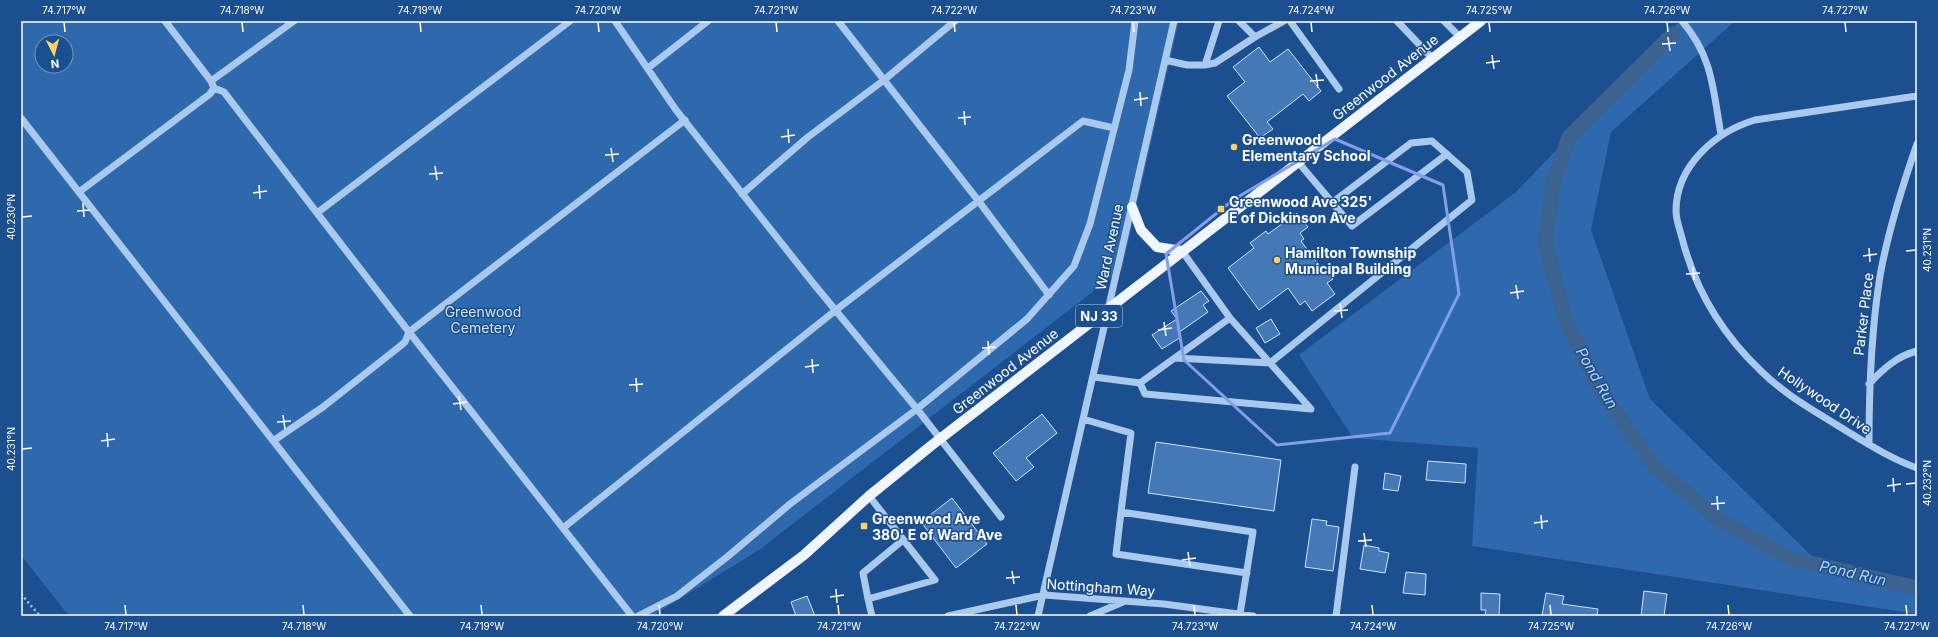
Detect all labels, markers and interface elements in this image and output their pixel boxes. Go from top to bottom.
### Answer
text: 74.717°W [42,4,86,16]
text: 74.718°W [220,4,264,16]
text: 74.719°W [398,4,442,16]
text: 74.720°W [575,4,621,16]
text: 74.721°W [754,4,798,16]
text: 74.722°W [931,4,977,16]
text: 74.723°W [1110,4,1156,16]
text: 74.724°W [1288,4,1334,16]
text: 74.725°W [1466,4,1512,16]
text: 74.726°W [1644,4,1690,16]
text: 74.727°W [1822,4,1868,16]
street label: Greenwood Avenue [1329,30,1441,124]
north arrow [34,34,74,74]
text: N [50,57,60,71]
place label: Greenwood Elementary School [1242,131,1371,164]
marker: Greenwood Elementary School [1229,142,1239,152]
place label: Greenwood Ave 325' E of Dickinson Ave [1229,193,1372,226]
text: 40.230°N [5,194,17,240]
street label: Ward Avenue [1092,202,1126,292]
marker: Greenwood Ave 325' E of Dickinson Ave [1216,204,1226,214]
text: 40.231°N [1921,228,1933,272]
place label: Hamilton Township Municipal Building [1285,244,1416,277]
marker: Hamilton Township Municipal Building [1272,255,1282,265]
street label: Parker Place [1849,272,1877,356]
park label: Greenwood Cemetery [445,303,521,336]
road number: NJ 33 [1076,305,1122,327]
street label: Greenwood Avenue [949,324,1061,418]
water label: Pond Run [1572,344,1622,412]
street label: Hollywood Drive [1775,363,1875,437]
text: 40.231°N [5,427,17,471]
text: 40.232°N [1921,460,1933,506]
place label: Greenwood Ave 380' E of Ward Ave [872,510,1002,543]
marker: Greenwood Ave 380' E of Ward Ave [859,521,869,531]
water label: Pond Run [1818,556,1888,590]
street label: Nottingham Way [1046,575,1156,599]
text: 74.717°W [104,620,148,632]
text: 74.718°W [282,620,326,632]
text: 74.719°W [460,620,504,632]
text: 74.720°W [637,620,683,632]
text: 74.721°W [817,620,861,632]
text: 74.722°W [994,620,1040,632]
text: 74.723°W [1172,620,1218,632]
text: 74.724°W [1350,620,1396,632]
text: 74.725°W [1528,620,1574,632]
text: 74.726°W [1706,620,1752,632]
text: 74.727°W [1884,620,1930,632]

